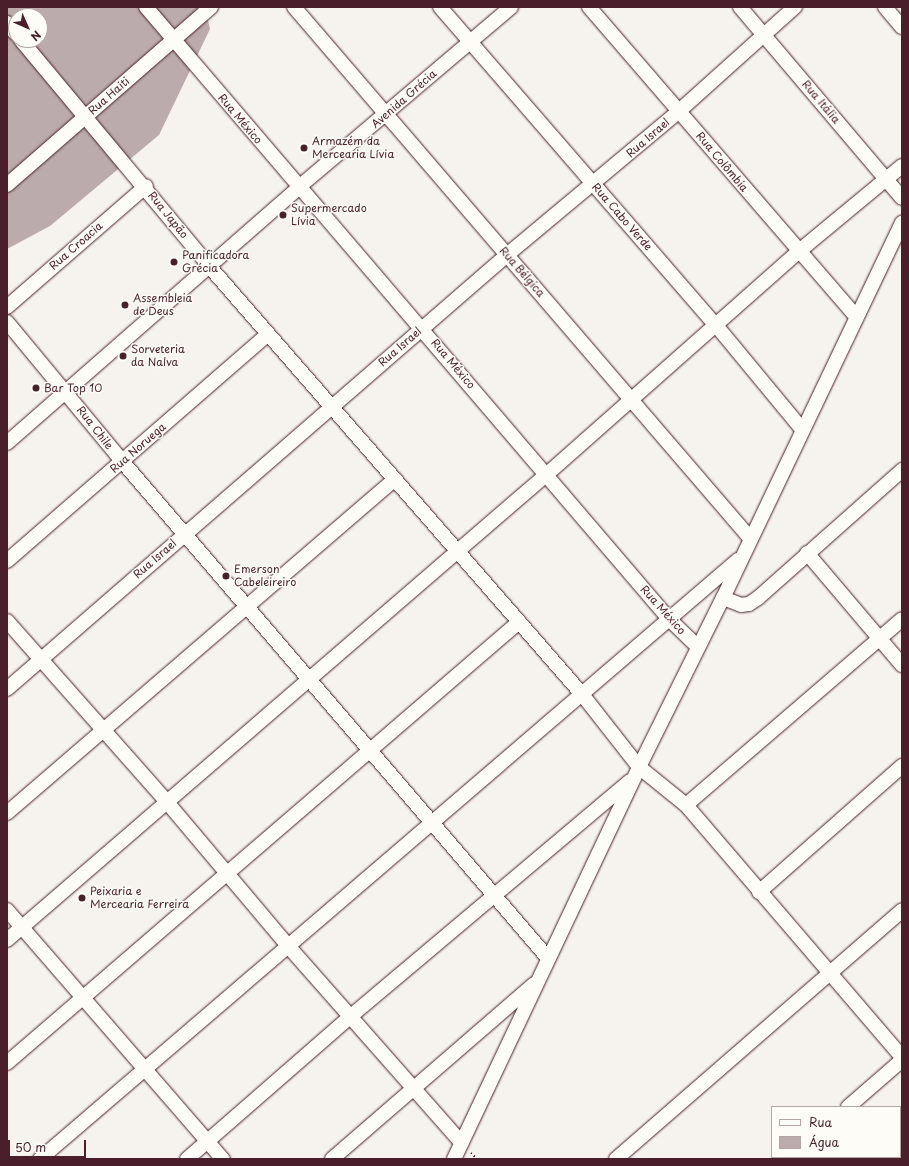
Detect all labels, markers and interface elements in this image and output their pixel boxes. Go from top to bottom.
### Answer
north arrow [8,8,48,48]
text: N [27,27,45,45]
street label: Avenida Grécia [369,67,439,131]
street label: Rua Haiti [85,74,133,118]
street label: Rua Itália [799,78,843,126]
street label: Rua México [215,91,265,147]
street label: Rua Israel [624,116,672,160]
street label: Rua Colômbia [693,129,751,195]
place label: Armazém da Mercearia Lívia [312,135,395,161]
marker: Armazém da Mercearia Lívia [299,143,309,153]
street label: Rua Cabo Verde [589,181,655,253]
street label: Rua Japão [145,189,191,241]
place label: Supermercado Lívia [291,202,367,228]
marker: Supermercado Lívia [278,210,288,220]
street label: Rua Croacia [47,219,105,273]
street label: Rua Bélgica [496,244,548,300]
place label: Panificadora Grécia [182,249,249,275]
marker: Panificadora Grécia [169,257,179,267]
place label: Assembleia de Deus [133,292,192,318]
marker: Assembleia de Deus [120,300,130,310]
street label: Rua Israel [376,325,424,369]
street label: Rua México [428,336,478,392]
place label: Sorveteria da Nalva [131,343,185,369]
marker: Sorveteria da Nalva [118,351,128,361]
place label: Bar Top 10 [44,381,102,395]
marker: Bar Top 10 [31,383,41,393]
street label: Rua Chile [74,404,116,452]
street label: Rua Noruega [107,420,169,476]
street label: Rua Israel [131,537,179,581]
place label: Emerson Cabeleireiro [234,563,296,589]
marker: Emerson Cabeleireiro [221,571,231,581]
street label: Rua México [638,583,688,637]
place label: Peixaria e Mercearia Ferreira [90,885,190,911]
marker: Peixaria e Mercearia Ferreira [77,893,87,903]
legend [771,1106,901,1158]
text: Rua [809,1113,832,1131]
scale bar [10,1132,88,1158]
text: Água [809,1133,839,1151]
text: 50 m [15,1138,46,1156]

